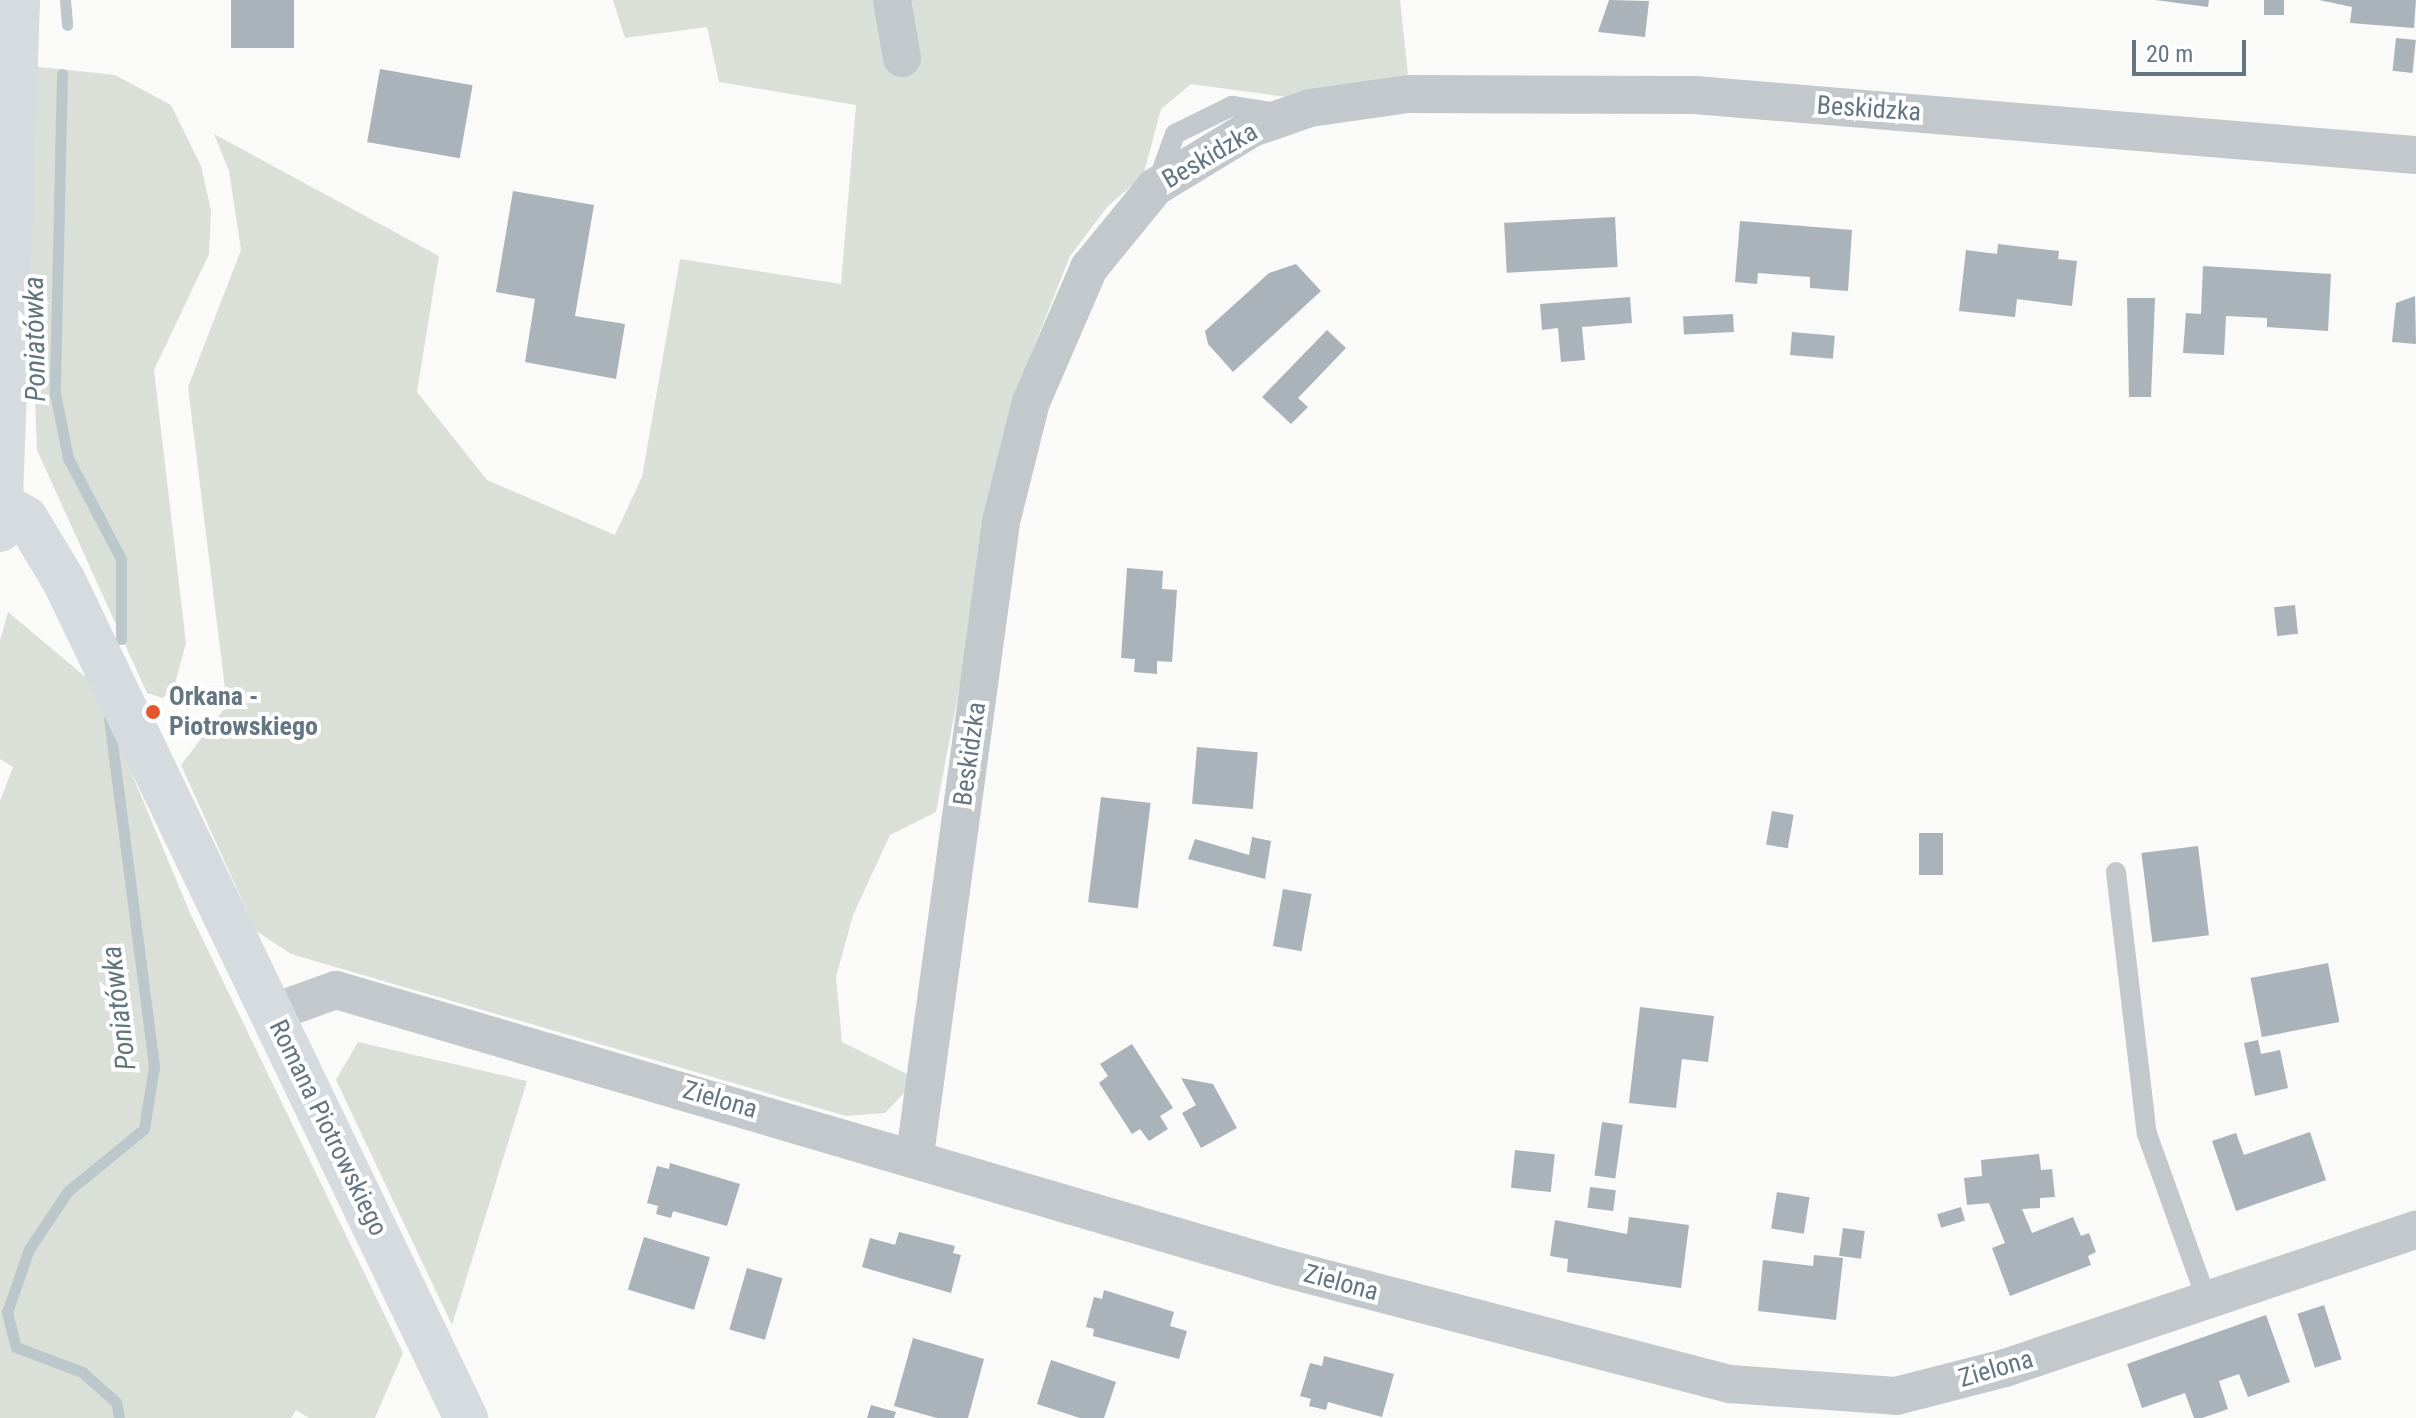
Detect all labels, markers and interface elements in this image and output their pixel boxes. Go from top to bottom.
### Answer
scale bar [2136,24,2250,74]
text: 20 m [2146,40,2193,68]
street label: Beskidzka [1816,90,1922,128]
street label: Beskidzka [1157,116,1263,196]
water label: Poniatówka [17,276,53,402]
place label: Orkana - Piotrowskiego [169,681,318,742]
street label: Beskidzka [947,700,993,808]
marker: Orkana - Piotrowskiego [144,703,162,721]
water label: Poniatówka [95,944,143,1072]
street label: Romana Piotrowskiego [262,1015,394,1241]
street label: Zielona [679,1075,761,1125]
street label: Zielona [1300,1258,1382,1308]
street label: Zielona [1955,1344,2037,1394]

